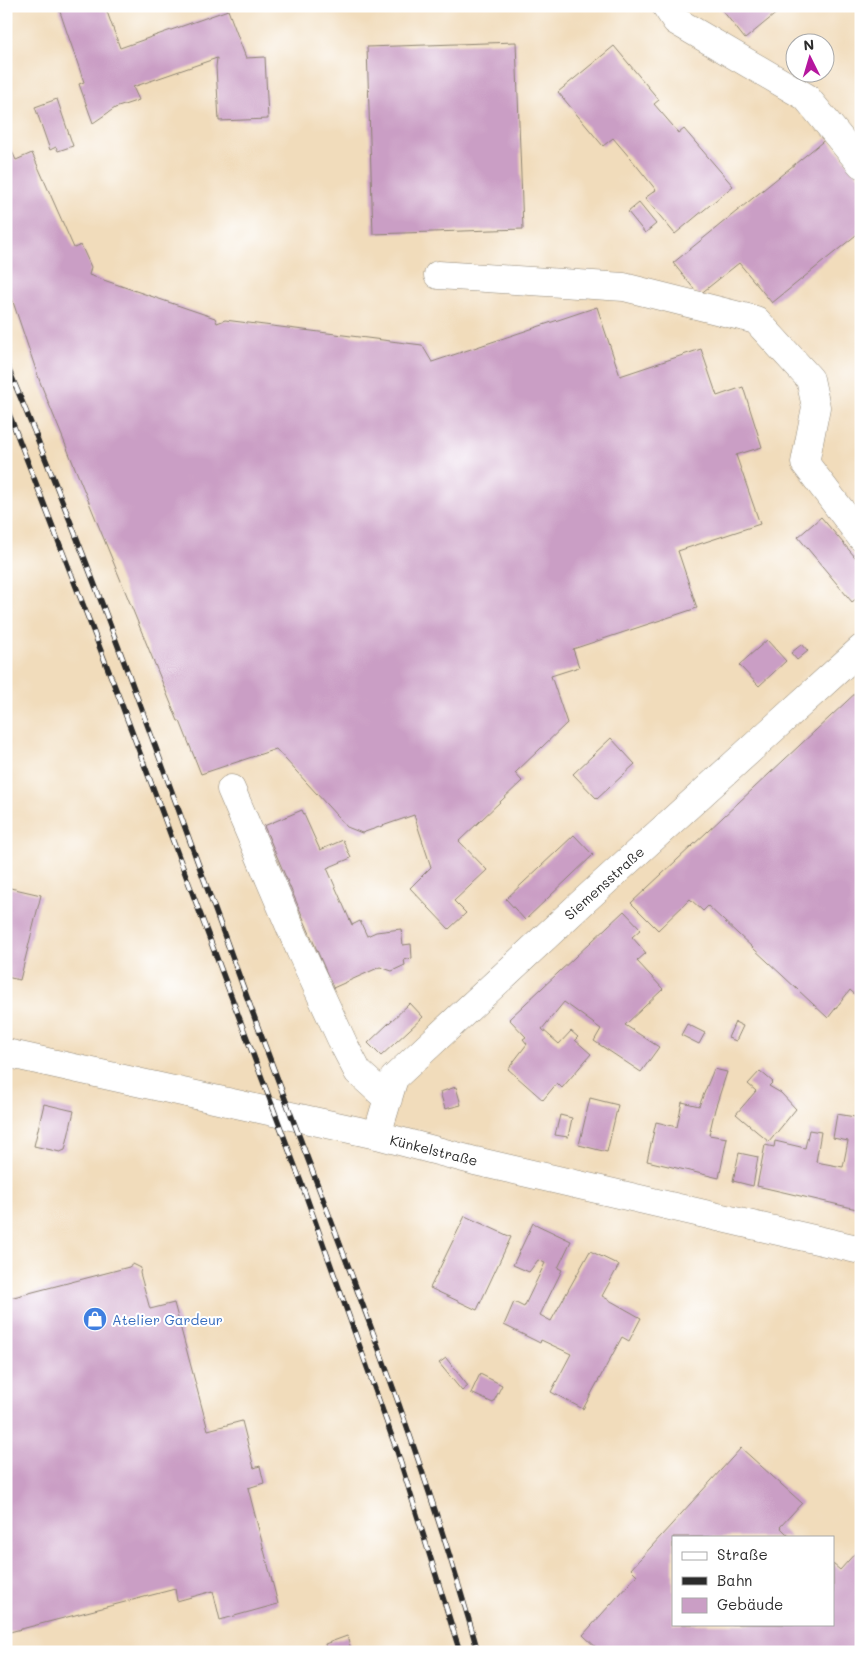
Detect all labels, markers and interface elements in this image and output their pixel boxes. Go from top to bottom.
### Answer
north arrow [784,32,834,82]
text: N [803,35,815,54]
street label: Siemensstraße [560,842,648,924]
street label: Künkelstraße [388,1130,480,1170]
shop icon: Atelier Gardeur [82,1306,108,1332]
place label: Atelier Gardeur [112,1310,223,1329]
legend [672,1536,834,1626]
text: Straße [717,1544,768,1564]
text: Bahn [717,1570,752,1590]
text: Gebäude [717,1594,783,1614]

